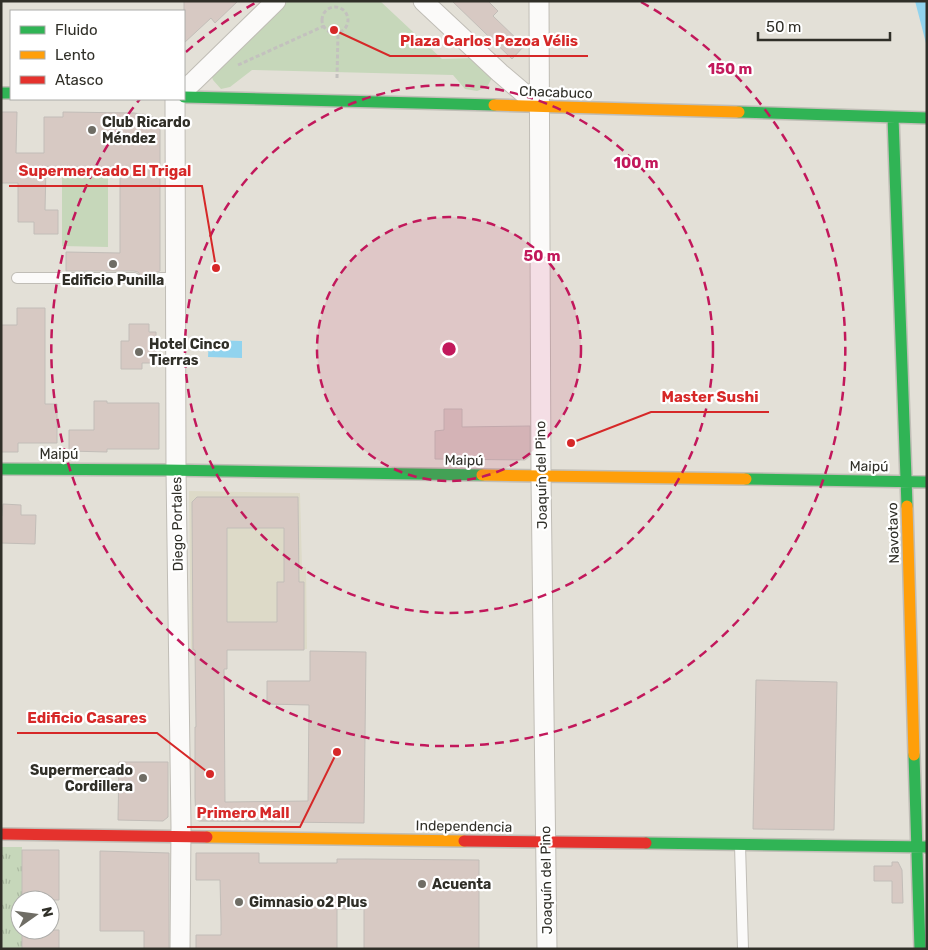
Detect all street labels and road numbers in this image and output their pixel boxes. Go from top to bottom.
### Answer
street label: Chacabuco [519,83,593,102]
street label: Joaquín del Pino [532,421,551,529]
street label: Maipú [39,446,79,463]
street label: Maipú [444,452,484,469]
street label: Maipú [849,458,889,475]
street label: Diego Portales [168,477,187,571]
street label: Navotavo [884,502,903,564]
street label: Independencia [416,817,512,836]
street label: Joaquín del Pino [537,826,556,934]

